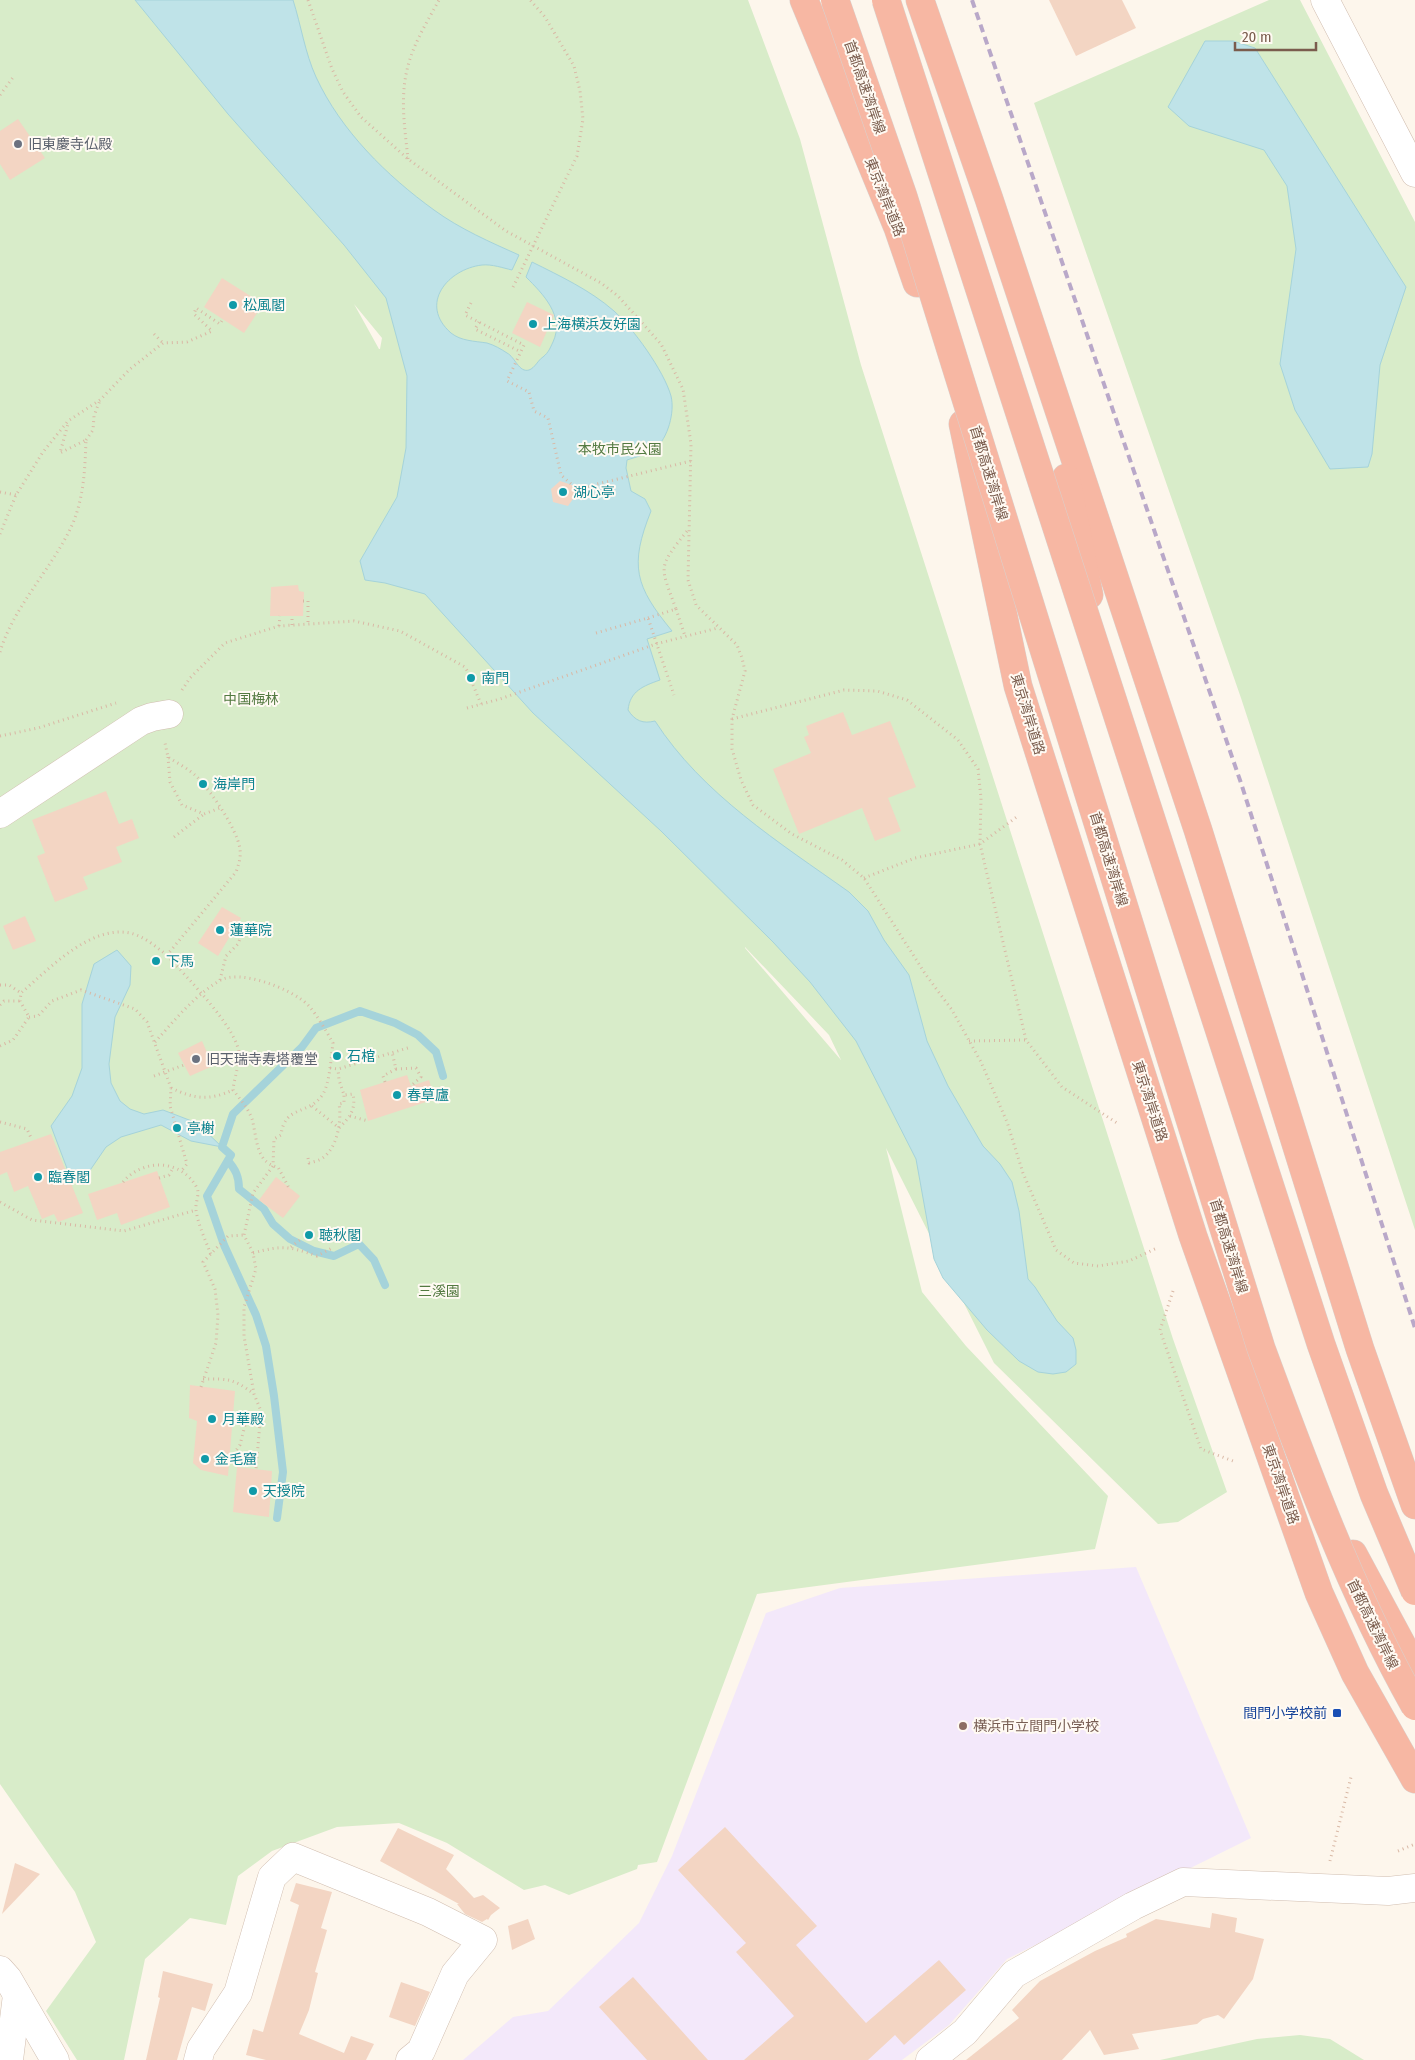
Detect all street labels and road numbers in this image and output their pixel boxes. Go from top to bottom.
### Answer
street label: 首都高速湾岸線 [841,38,889,136]
street label: 東京湾岸道路 [861,155,908,239]
street label: 首都高速湾岸線 [966,424,1011,522]
street label: 東京湾岸道路 [1007,671,1048,757]
street label: 首都高速湾岸線 [1086,810,1131,908]
street label: 東京湾岸道路 [1128,1059,1171,1144]
street label: 首都高速湾岸線 [1206,1197,1251,1295]
street label: 東京湾岸道路 [1259,1442,1302,1527]
street label: 首都高速湾岸線 [1343,1576,1402,1672]

